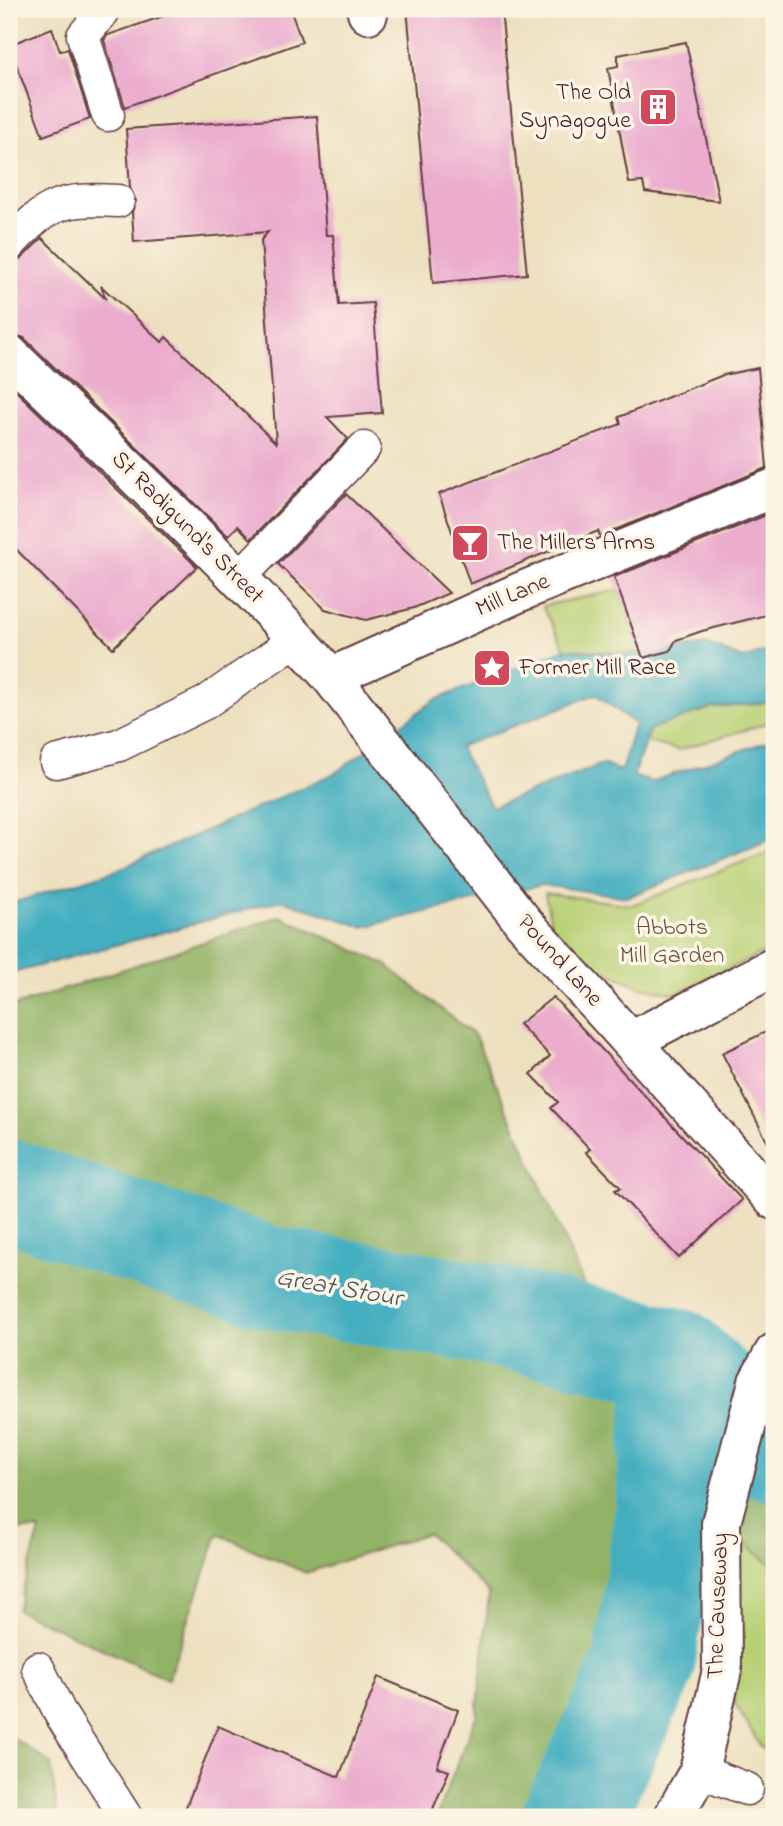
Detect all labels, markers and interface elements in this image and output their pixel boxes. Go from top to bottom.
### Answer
place label: The Old Synagogue [519,76,632,140]
building icon: The Old Synagogue [637,86,679,128]
street label: St Radigund's Street [102,443,272,613]
bar icon: The Millers Arms [449,522,491,564]
place label: The Millers Arms [497,526,655,561]
street label: Mill Lane [471,565,556,627]
place icon: Former Mill Race [471,647,513,689]
place label: Former Mill Race [518,651,676,686]
street label: Pound Lane [508,907,610,1015]
park label: Abbots Mill Garden [620,911,724,974]
water label: Great Stour [273,1259,408,1319]
street label: The Causeway [699,1532,740,1680]

